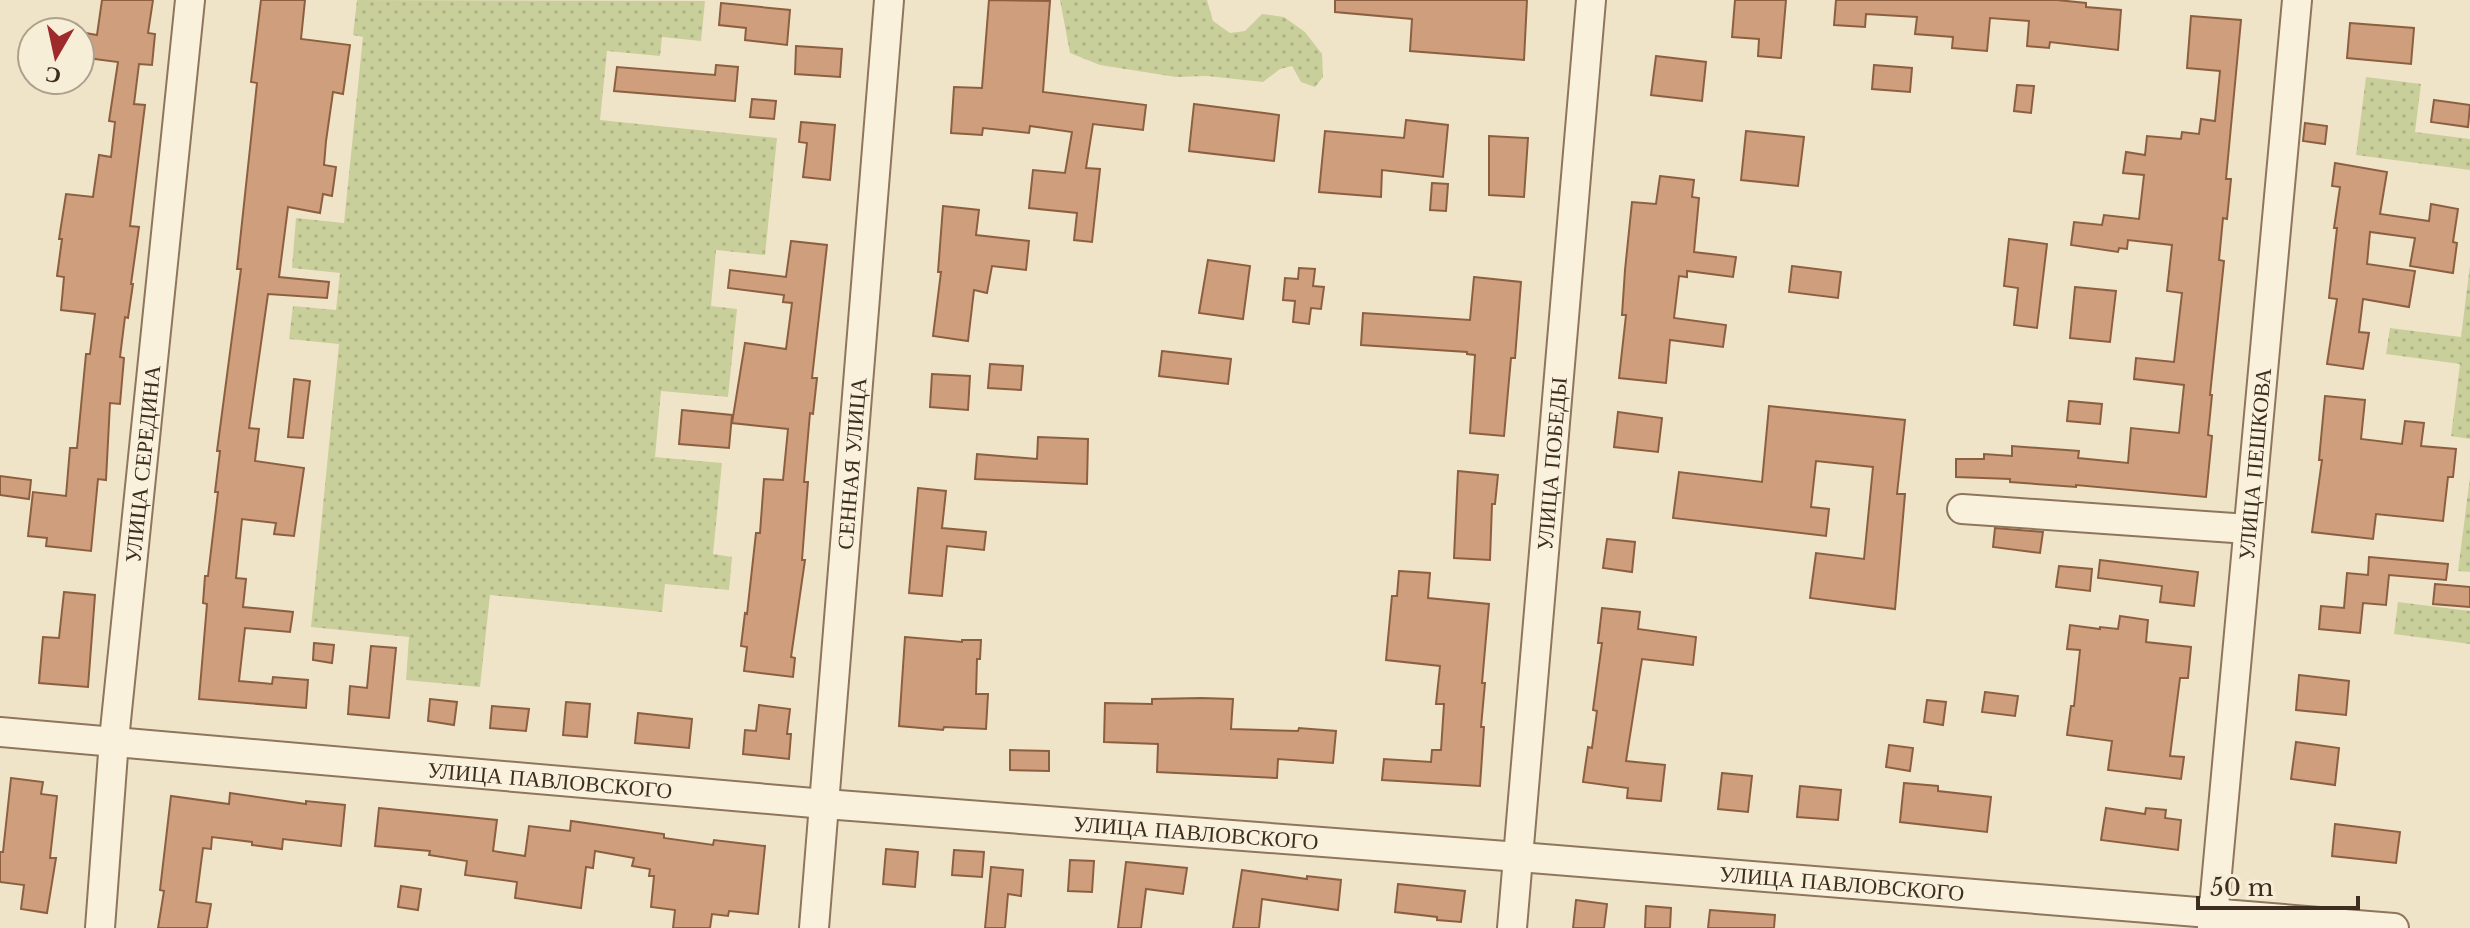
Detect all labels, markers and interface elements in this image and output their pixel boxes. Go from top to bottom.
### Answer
north arrow [16,16,96,96]
text: С [43,61,63,90]
street label: УЛИЦА СЕРЕДИНА [119,364,166,564]
street label: УЛИЦА ПЕШКОВА [2233,367,2277,561]
street label: СЕННАЯ УЛИЦА [832,376,872,551]
street label: УЛИЦА ПОБЕДЫ [1531,376,1573,552]
street label: УЛИЦА ПАВЛОВСКОГО [426,756,674,805]
street label: УЛИЦА ПАВЛОВСКОГО [1072,810,1319,856]
street label: УЛИЦА ПАВЛОВСКОГО [1718,860,1965,907]
scale bar [2198,860,2358,910]
text: 50 m [2210,873,2274,902]

